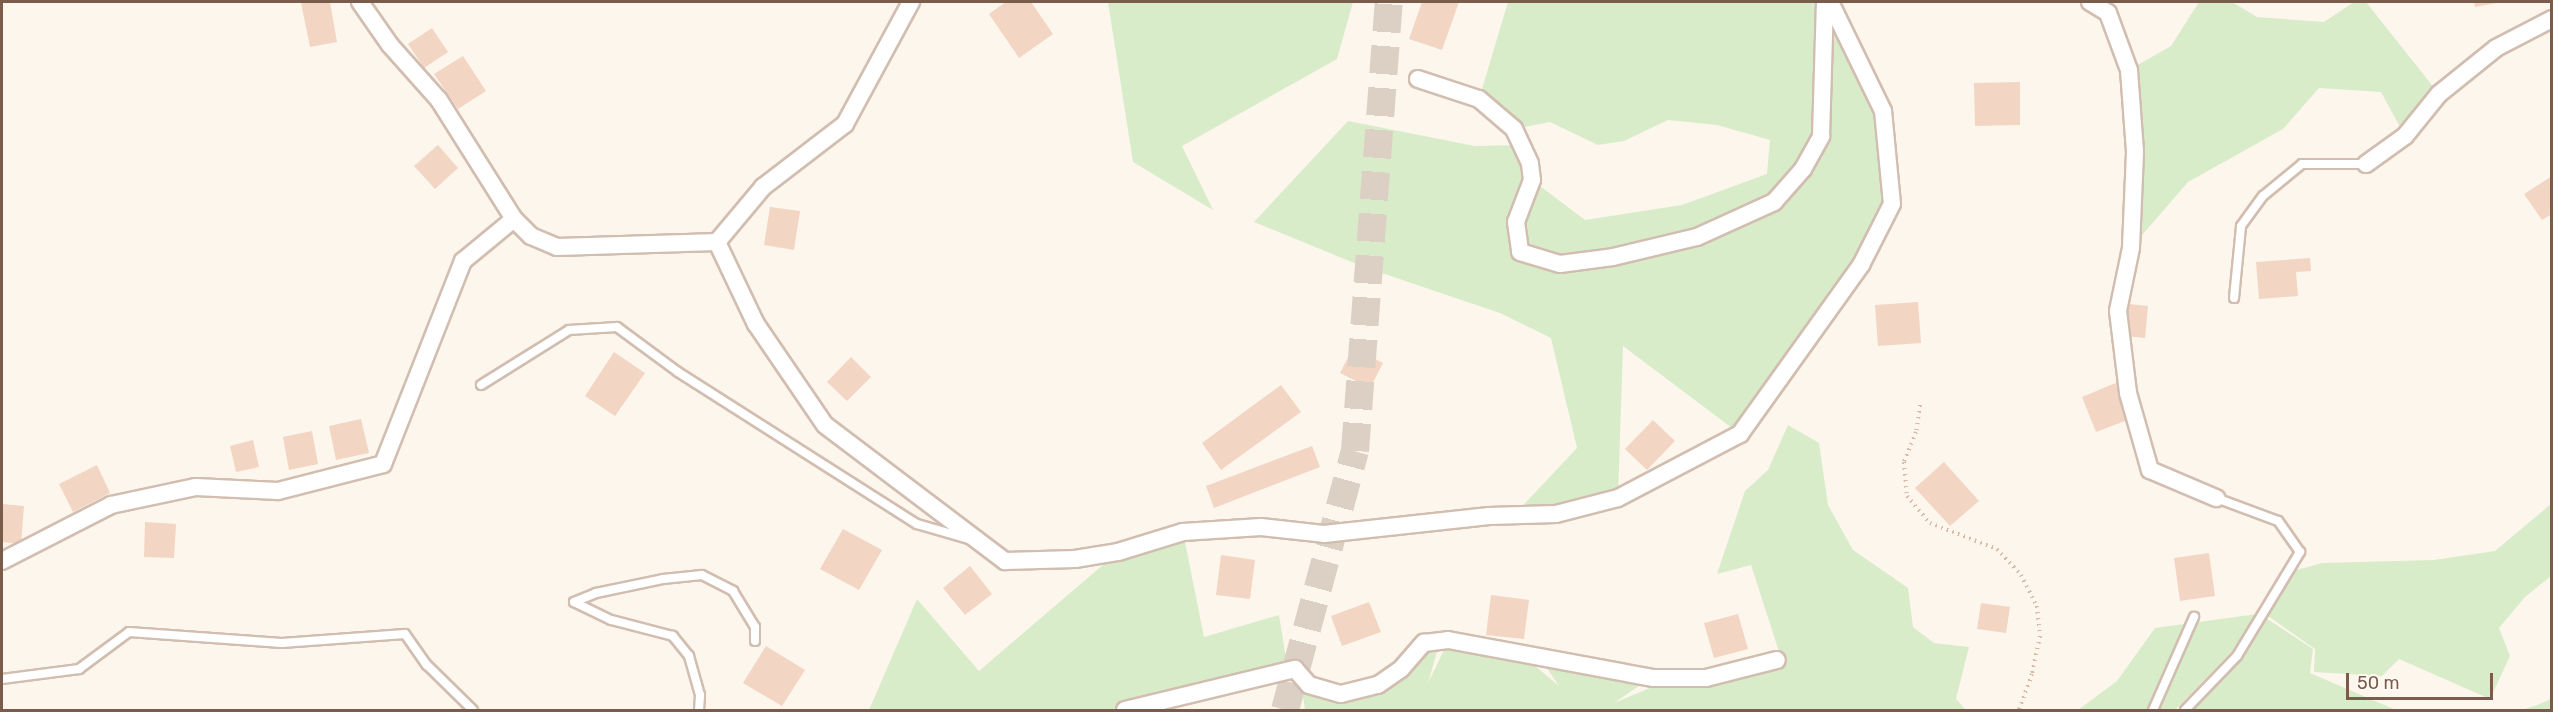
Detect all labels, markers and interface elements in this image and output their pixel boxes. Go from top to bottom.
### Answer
scale bar [2349,661,2496,699]
text: 50 m [2357,672,2400,694]

